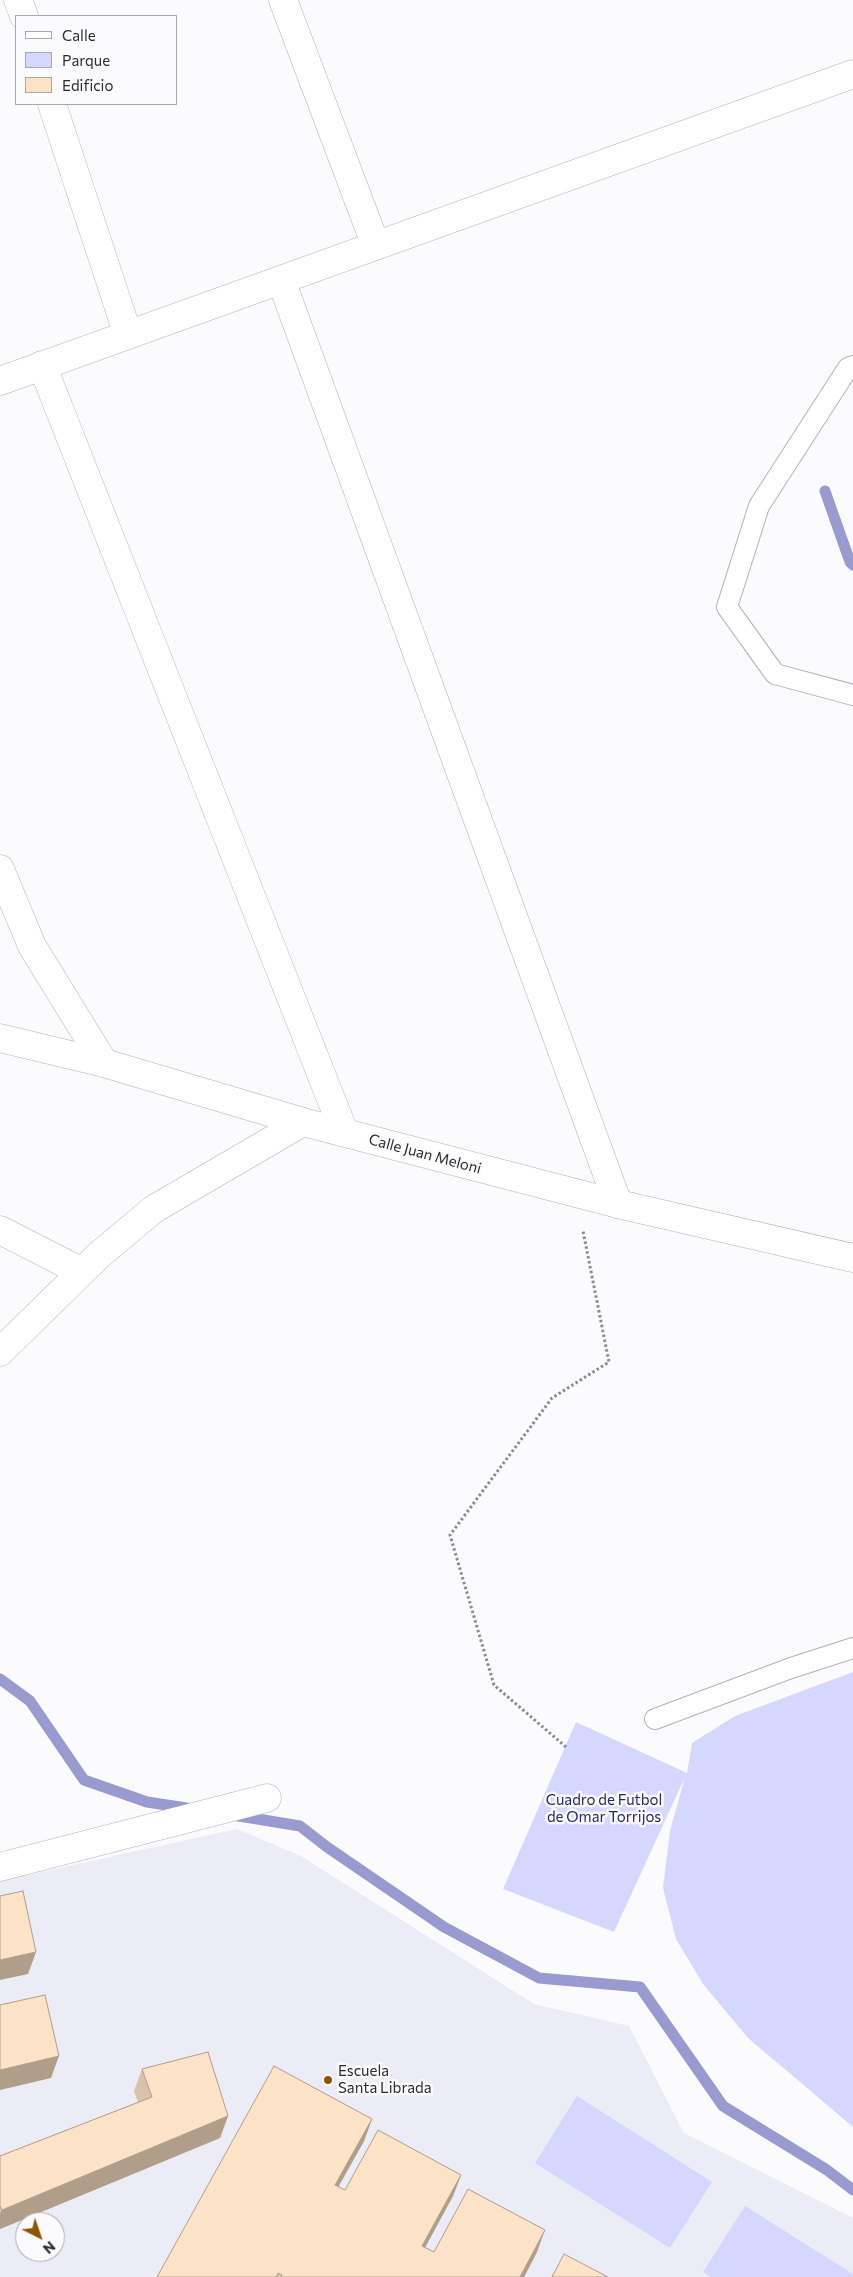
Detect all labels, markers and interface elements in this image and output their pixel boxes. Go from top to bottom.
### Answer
legend [15,15,178,105]
text: Calle [62,26,96,44]
text: Parque [62,51,110,69]
text: Edificio [62,76,113,94]
street label: Calle Juan Meloni [367,1130,483,1178]
park label: Cuadro de Futbol de Omar Torrijos [546,1791,662,1826]
place label: Escuela Santa Librada [338,2062,432,2097]
marker: Escuela Santa Librada [322,2074,334,2086]
north arrow [15,2212,65,2262]
text: N [40,2238,59,2258]

